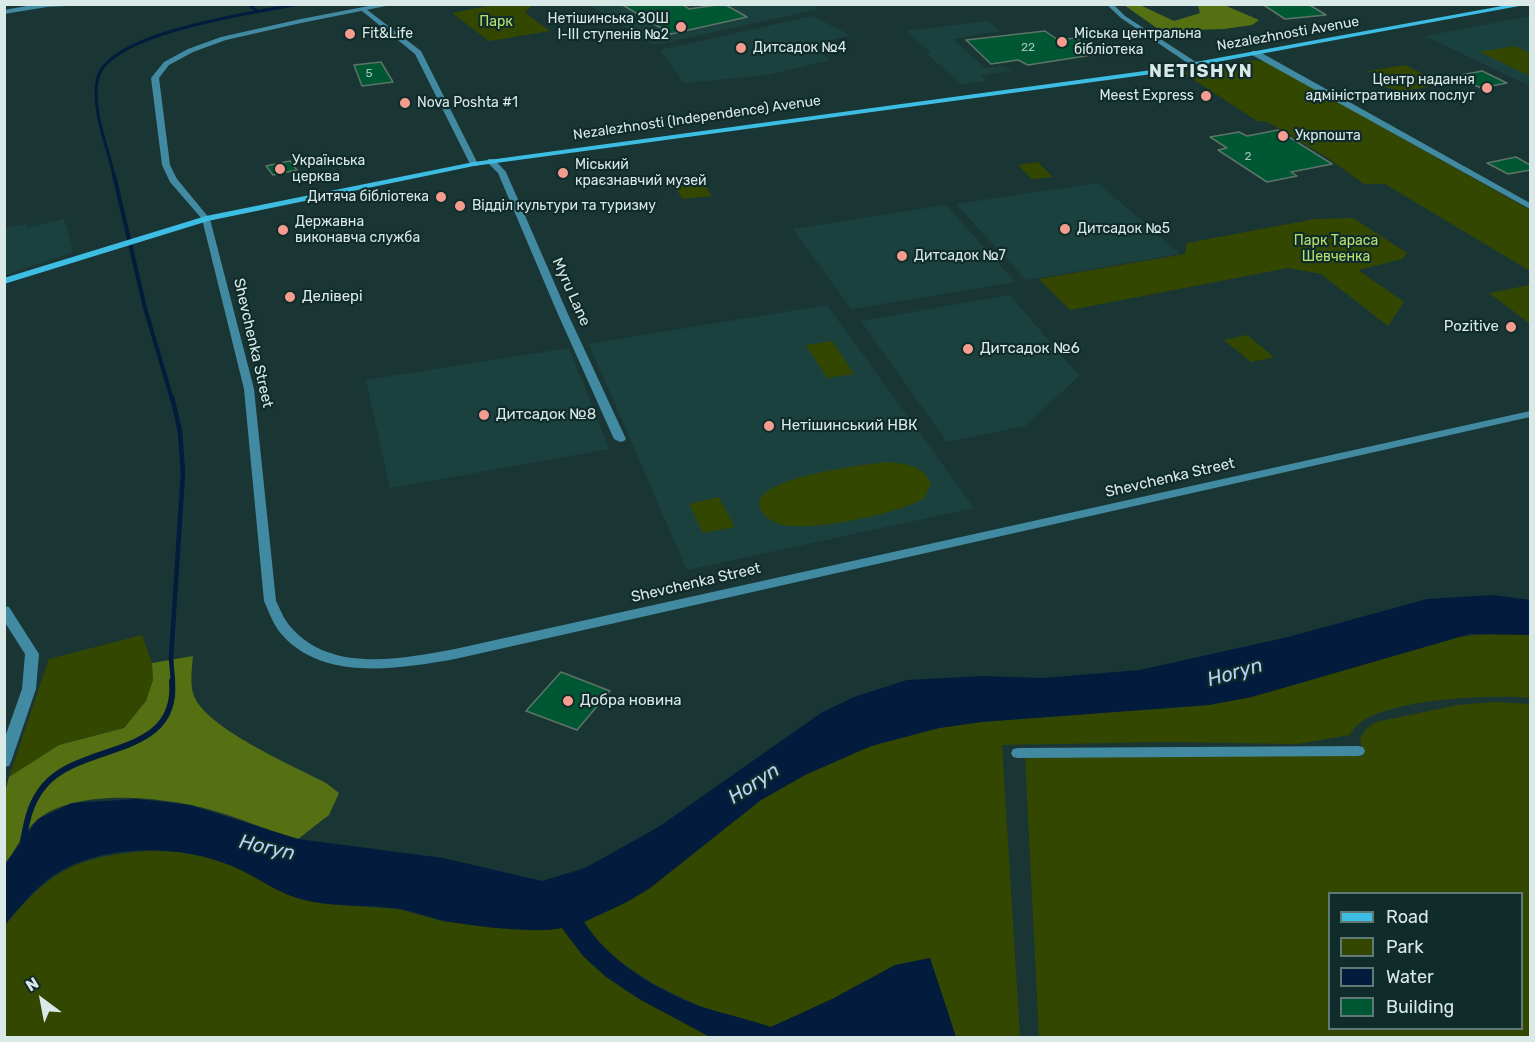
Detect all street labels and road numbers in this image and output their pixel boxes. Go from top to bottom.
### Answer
street label: Nezalezhnosti Avenue [1216,13,1360,55]
street label: Nezalezhnosti (Independence) Avenue [572,92,822,144]
street label: Myru Lane [548,255,594,329]
street label: Shevchenka Street [229,276,277,410]
street label: Shevchenka Street [1103,454,1237,502]
street label: Shevchenka Street [629,559,763,607]

